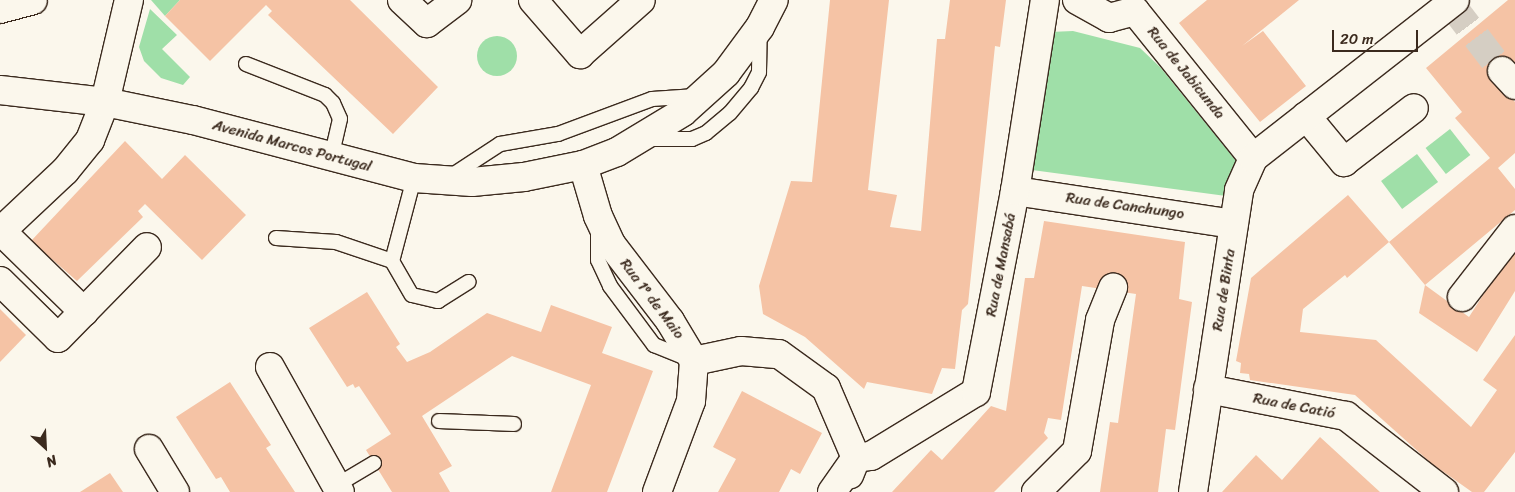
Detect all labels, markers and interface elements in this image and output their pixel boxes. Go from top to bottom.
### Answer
scale bar [1335,20,1421,52]
street label: Rua de Jabicunda [1143,23,1229,123]
text: 20 m [1340,26,1374,52]
street label: Avenida Marcos Portugal [210,116,374,176]
street label: Rua de Canchungo [1065,189,1185,223]
street label: Rua de Mansabá [982,211,1020,319]
street label: Rua de Binta [1209,247,1239,333]
street label: Rua 1º de Maio [616,256,688,342]
street label: Rua de Catió [1251,389,1337,423]
north arrow [20,422,70,472]
text: N [42,448,61,474]

